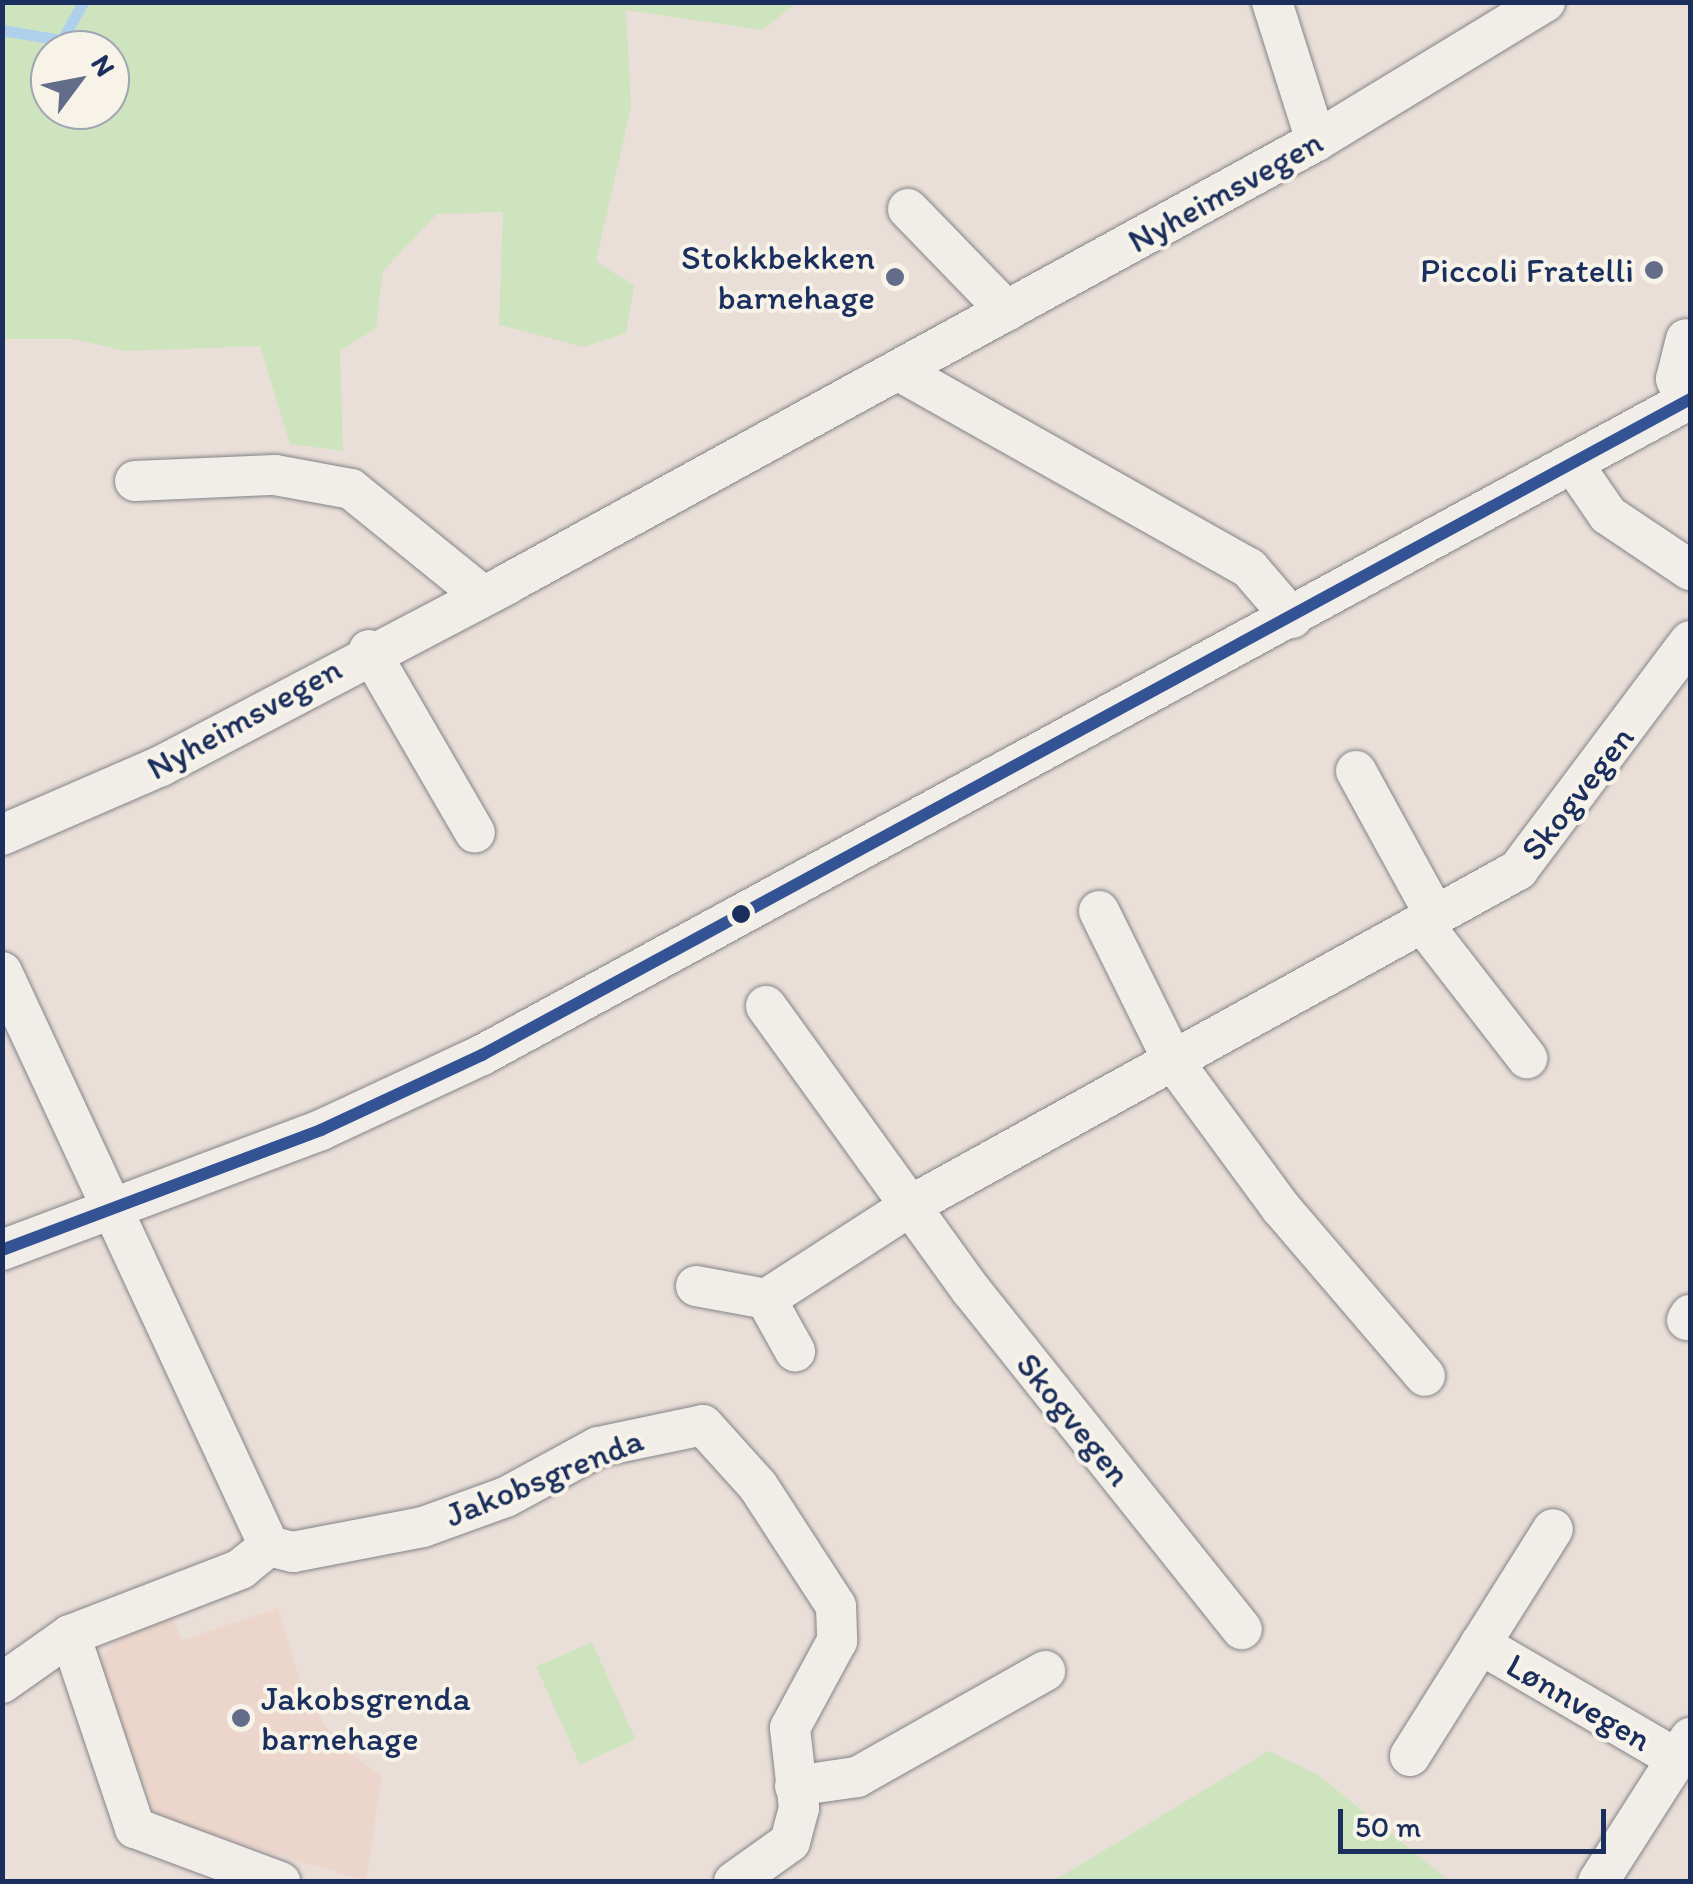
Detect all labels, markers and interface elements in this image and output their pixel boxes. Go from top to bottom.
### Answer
north arrow [30,30,130,130]
text: N [84,48,123,82]
street label: Nyheimsvegen [1120,120,1330,262]
place label: Stokkbekken barnehage [681,236,875,318]
place label: Piccoli Fratelli [1420,249,1634,291]
marker: Piccoli Fratelli [1643,259,1665,281]
marker: Stokkbekken barnehage [884,266,906,288]
street label: Nyheimsvegen [139,647,349,789]
street label: Skogvegen [1511,717,1643,869]
unlabelled marker [731,904,751,924]
street label: Skogvegen [1008,1344,1140,1494]
street label: Jakobsgrenda [439,1418,649,1536]
street label: Lønnvegen [1499,1644,1659,1760]
place label: Jakobsgrenda barnehage [261,1677,471,1759]
marker: Jakobsgrenda barnehage [230,1707,252,1729]
scale bar [1343,1789,1610,1851]
text: 50 m [1355,1808,1421,1845]

